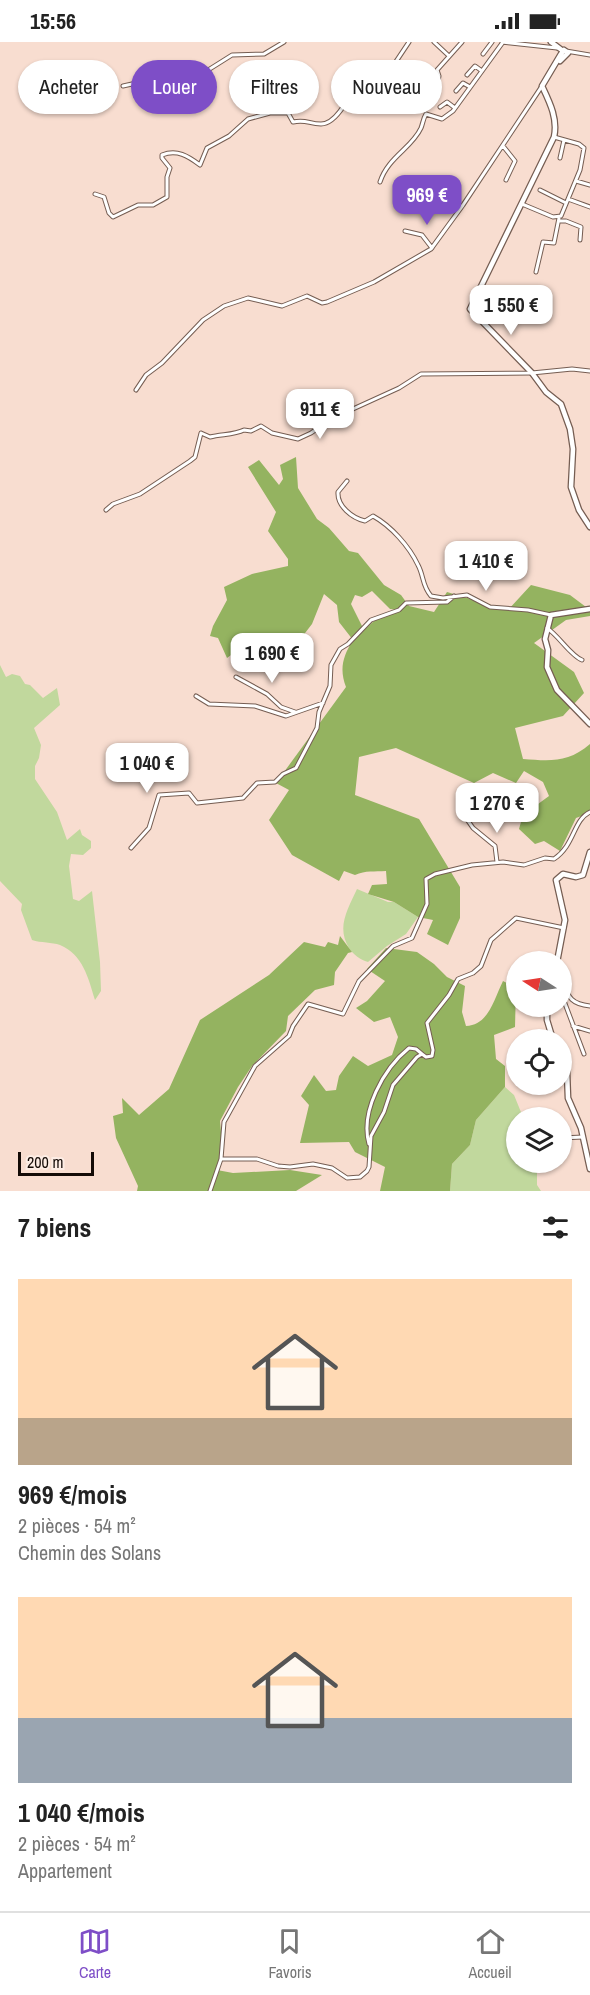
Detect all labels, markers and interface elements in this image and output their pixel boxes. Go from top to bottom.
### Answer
text: 15:56 [30,6,76,36]
chip: Acheter [18,60,119,114]
chip: Louer [131,60,217,114]
chip: Filtres [229,60,319,114]
chip: Nouveau [331,60,442,114]
pin: 969 € [385,175,469,226]
text: 969 € [406,181,448,208]
pin: 1 550 € [456,285,566,336]
text: 1 550 € [484,291,538,318]
pin: 911 € [278,389,362,440]
text: 911 € [300,395,340,422]
pin: 1 410 € [431,541,541,592]
text: 1 410 € [459,547,513,574]
pin: 1 690 € [217,633,327,684]
text: 1 690 € [245,639,299,666]
pin: 1 040 € [92,743,202,794]
text: 1 040 € [120,749,174,776]
pin: 1 270 € [442,783,552,834]
text: 1 270 € [470,789,524,816]
north arrow [506,951,572,1017]
map controls [506,951,572,1173]
button: locate [506,1029,572,1095]
button: layers [506,1107,572,1173]
scale bar [18,1149,94,1176]
text: 200 m [27,1151,63,1173]
text: 7 biens [18,1210,91,1245]
icon: filters [539,1211,572,1244]
icon: home [241,1318,349,1426]
text: 969 €/mois [18,1477,127,1512]
text: 2 pièces · 54 m² [18,1512,136,1539]
text: Chemin des Solans [18,1539,161,1566]
icon: home [241,1636,349,1744]
text: 1 040 €/mois [18,1795,145,1830]
text: 2 pièces · 54 m² [18,1830,136,1857]
text: Appartement [18,1857,112,1884]
tab: Carte [78,1925,111,1983]
tab: Favoris [268,1925,312,1983]
tab: Accueil [468,1925,512,1983]

